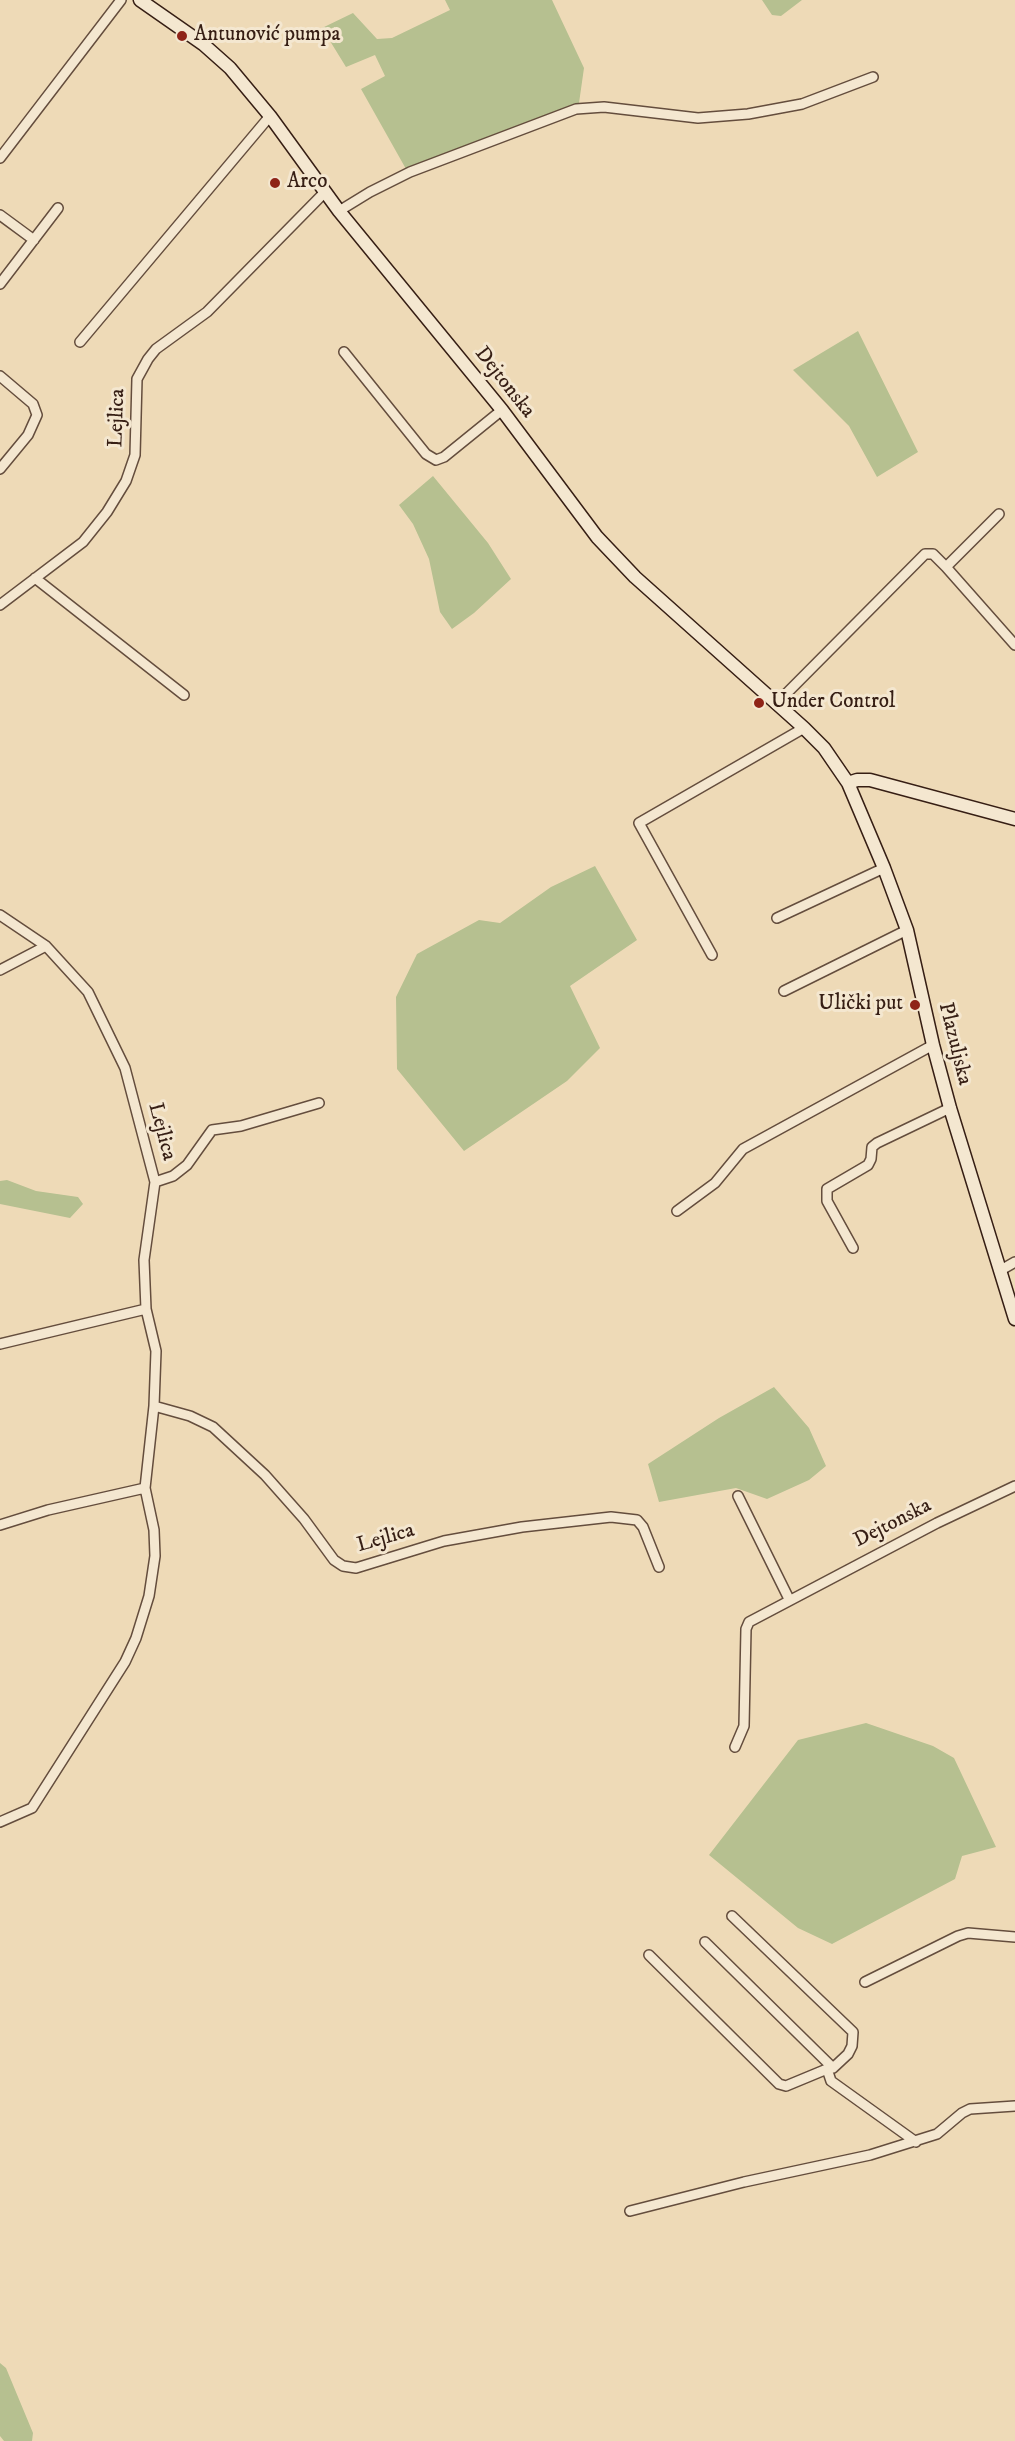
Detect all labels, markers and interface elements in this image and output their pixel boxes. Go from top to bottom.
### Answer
place label: Antunović pumpa [194,23,340,49]
marker: Antunović pumpa [175,29,189,43]
place label: Arco [287,170,327,196]
marker: Arco [268,176,282,190]
street label: Dejtonska [468,342,540,424]
street label: Lejlica [104,388,132,448]
place label: Under Control [771,690,895,716]
marker: Under Control [752,696,766,710]
place label: Ulički put [818,992,903,1018]
marker: Ulički put [908,998,922,1012]
street label: Plazuljska [932,1000,976,1088]
street label: Lejlica [141,1100,181,1164]
street label: Dejtonska [850,1494,936,1554]
street label: Lejlica [354,1519,418,1559]

